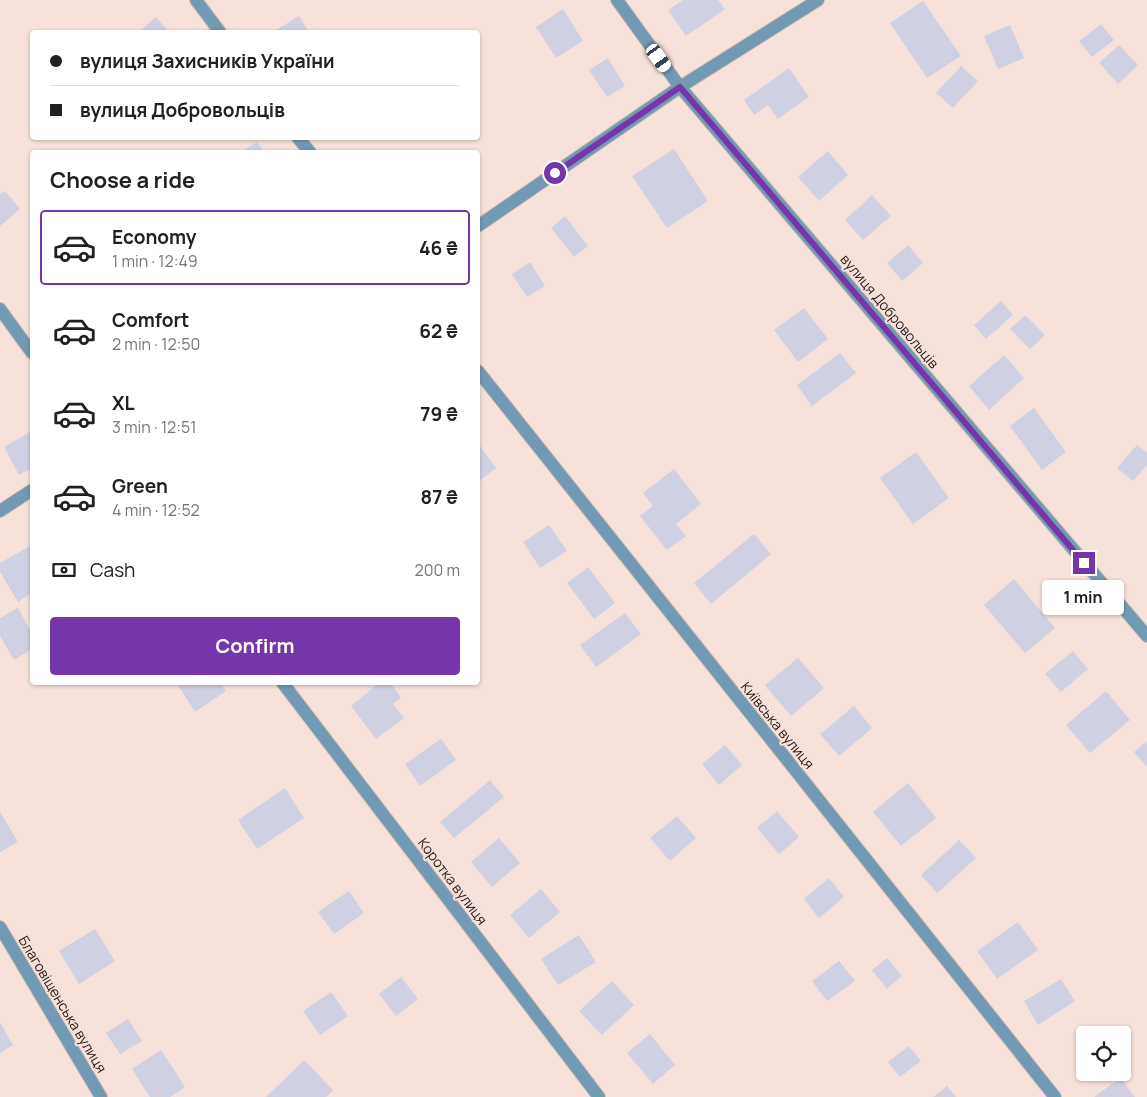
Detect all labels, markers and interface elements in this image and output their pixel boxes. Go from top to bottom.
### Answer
car [644,41,673,75]
text: вулиця Захисників України [80,48,335,74]
text: вулиця Добровольців [80,97,285,123]
route start [544,162,566,184]
text: Choose a ride [50,165,195,195]
text: Economy [112,224,196,250]
icon: car [52,225,97,270]
text: 46 ₴ [419,235,458,261]
text: 1 min · 12:49 [112,250,198,272]
street label: вулиця Добровольців [837,250,944,373]
text: Comfort [112,307,189,333]
icon: car [52,308,97,353]
text: 62 ₴ [419,318,458,344]
text: 2 min · 12:50 [112,333,200,355]
text: XL [112,390,135,416]
icon: car [52,391,97,436]
text: 79 ₴ [420,401,458,427]
text: 3 min · 12:51 [112,416,197,438]
text: Green [112,473,168,499]
icon: car [52,474,97,519]
text: 87 ₴ [421,484,458,510]
text: 4 min · 12:52 [112,499,200,521]
route end [1073,552,1095,574]
icon: cash [50,556,78,584]
text: Cash [90,557,135,583]
text: 200 m [415,559,460,581]
callout: 1 min [1043,580,1125,616]
text: 1 min [1063,586,1103,608]
button: Confirm [50,617,460,675]
street label: Київська вулиця [737,678,819,772]
street label: Коротка вулиця [414,834,492,928]
street label: Благовіщенська вулиця [15,932,111,1076]
map controls [1076,1026,1131,1081]
button: locate [1076,1026,1131,1081]

